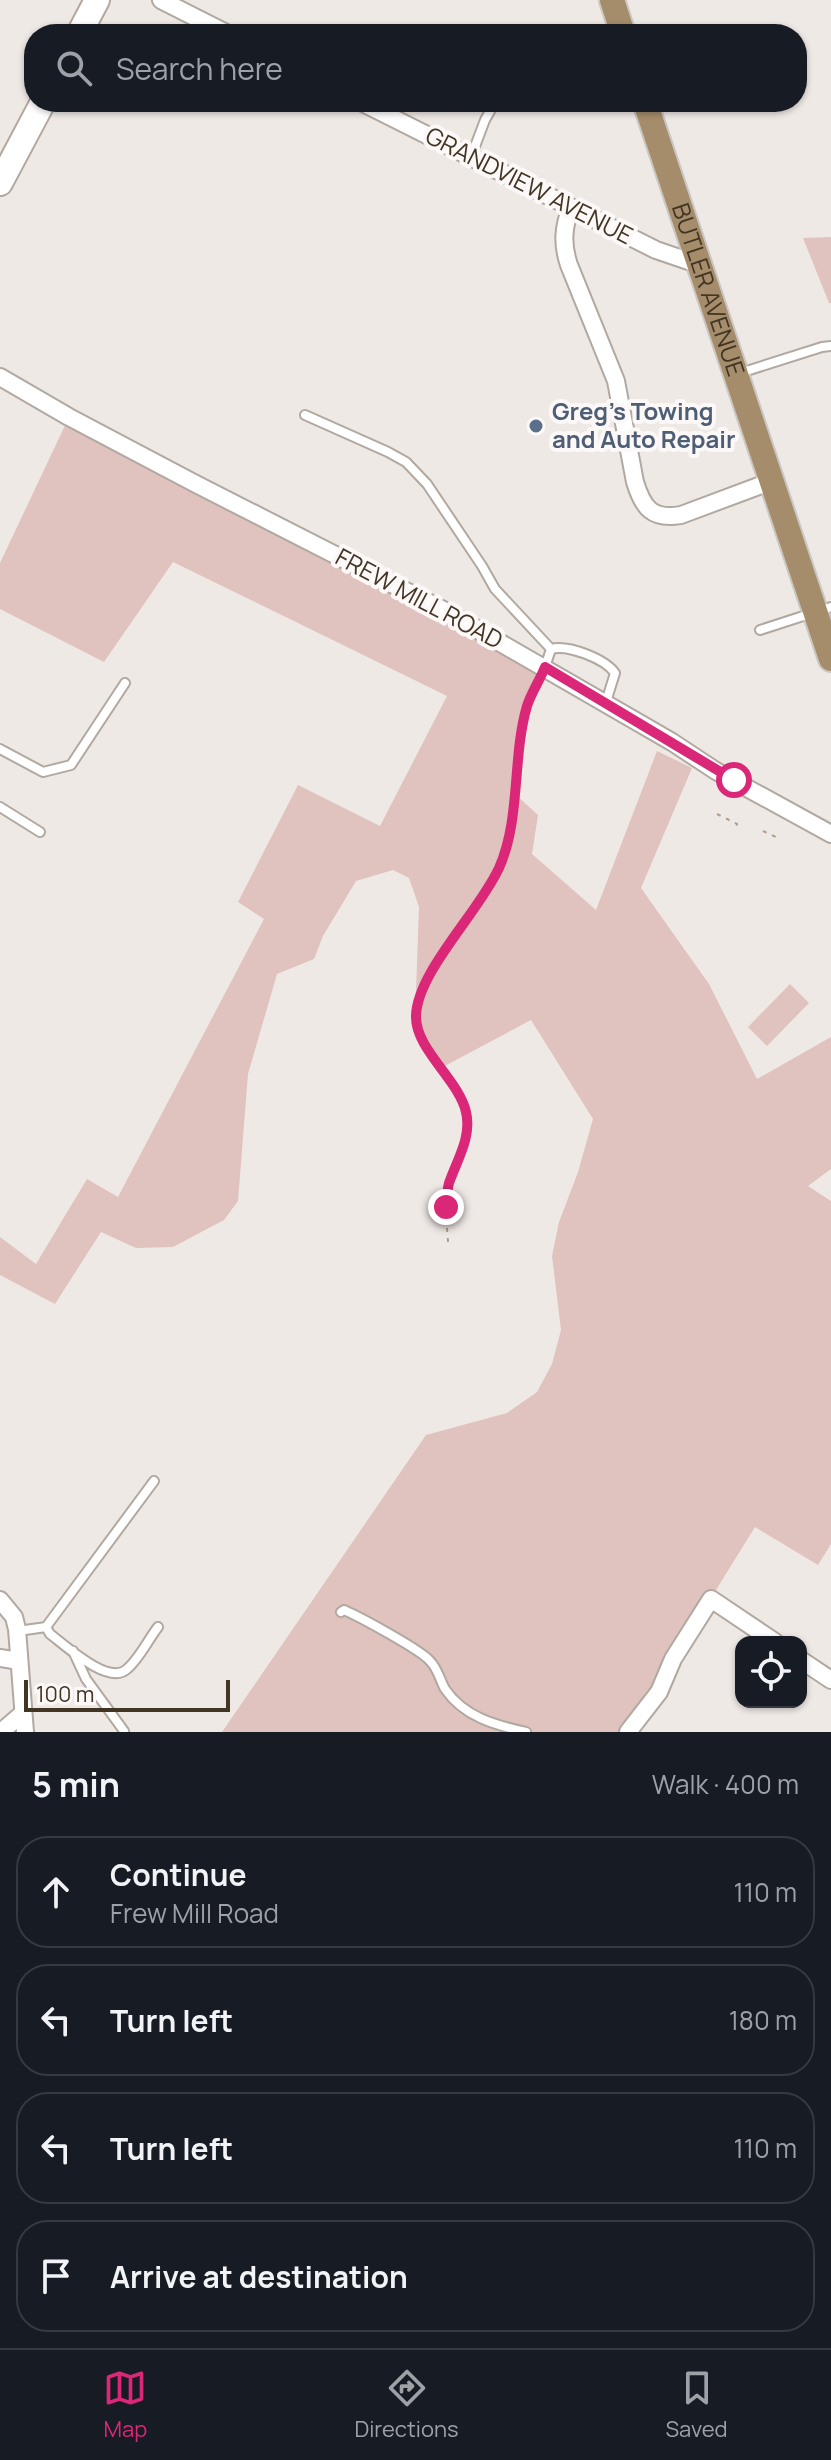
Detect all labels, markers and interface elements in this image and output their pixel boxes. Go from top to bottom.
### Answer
search box [24,24,807,112]
icon: search [52,46,96,90]
text: Search here [116,48,283,89]
street label: GRANDVIEW AVENUE [420,118,639,251]
street label: BUTLER AVENUE [665,199,753,380]
place label: Greg's Towing and Auto Repair [552,394,736,455]
marker: Greg's Towing and Auto Repair [527,417,545,435]
street label: FREW MILL ROAD [330,540,509,656]
route start [716,762,752,798]
route end [428,1189,464,1225]
map controls [735,1636,807,1708]
button: locate [735,1636,807,1708]
scale bar [24,1676,230,1712]
text: 100 m [36,1679,94,1709]
text: 5 min [32,1761,120,1807]
text: Walk · 400 m [652,1766,799,1802]
text: Continue [110,1854,246,1895]
icon: ahead [34,1870,78,1914]
text: 110 m [734,1874,797,1910]
text: Frew Mill Road [110,1895,279,1931]
icon: left [34,1998,78,2042]
text: Turn left [110,2000,233,2041]
text: 180 m [729,2002,797,2038]
icon: left [34,2126,78,2170]
text: Turn left [110,2128,233,2169]
text: 110 m [734,2130,797,2166]
icon: arrive [34,2254,78,2298]
text: Arrive at destination [110,2256,408,2297]
tab: Map [103,2366,147,2444]
tab: Directions [354,2366,459,2444]
tab: Saved [666,2366,728,2444]

